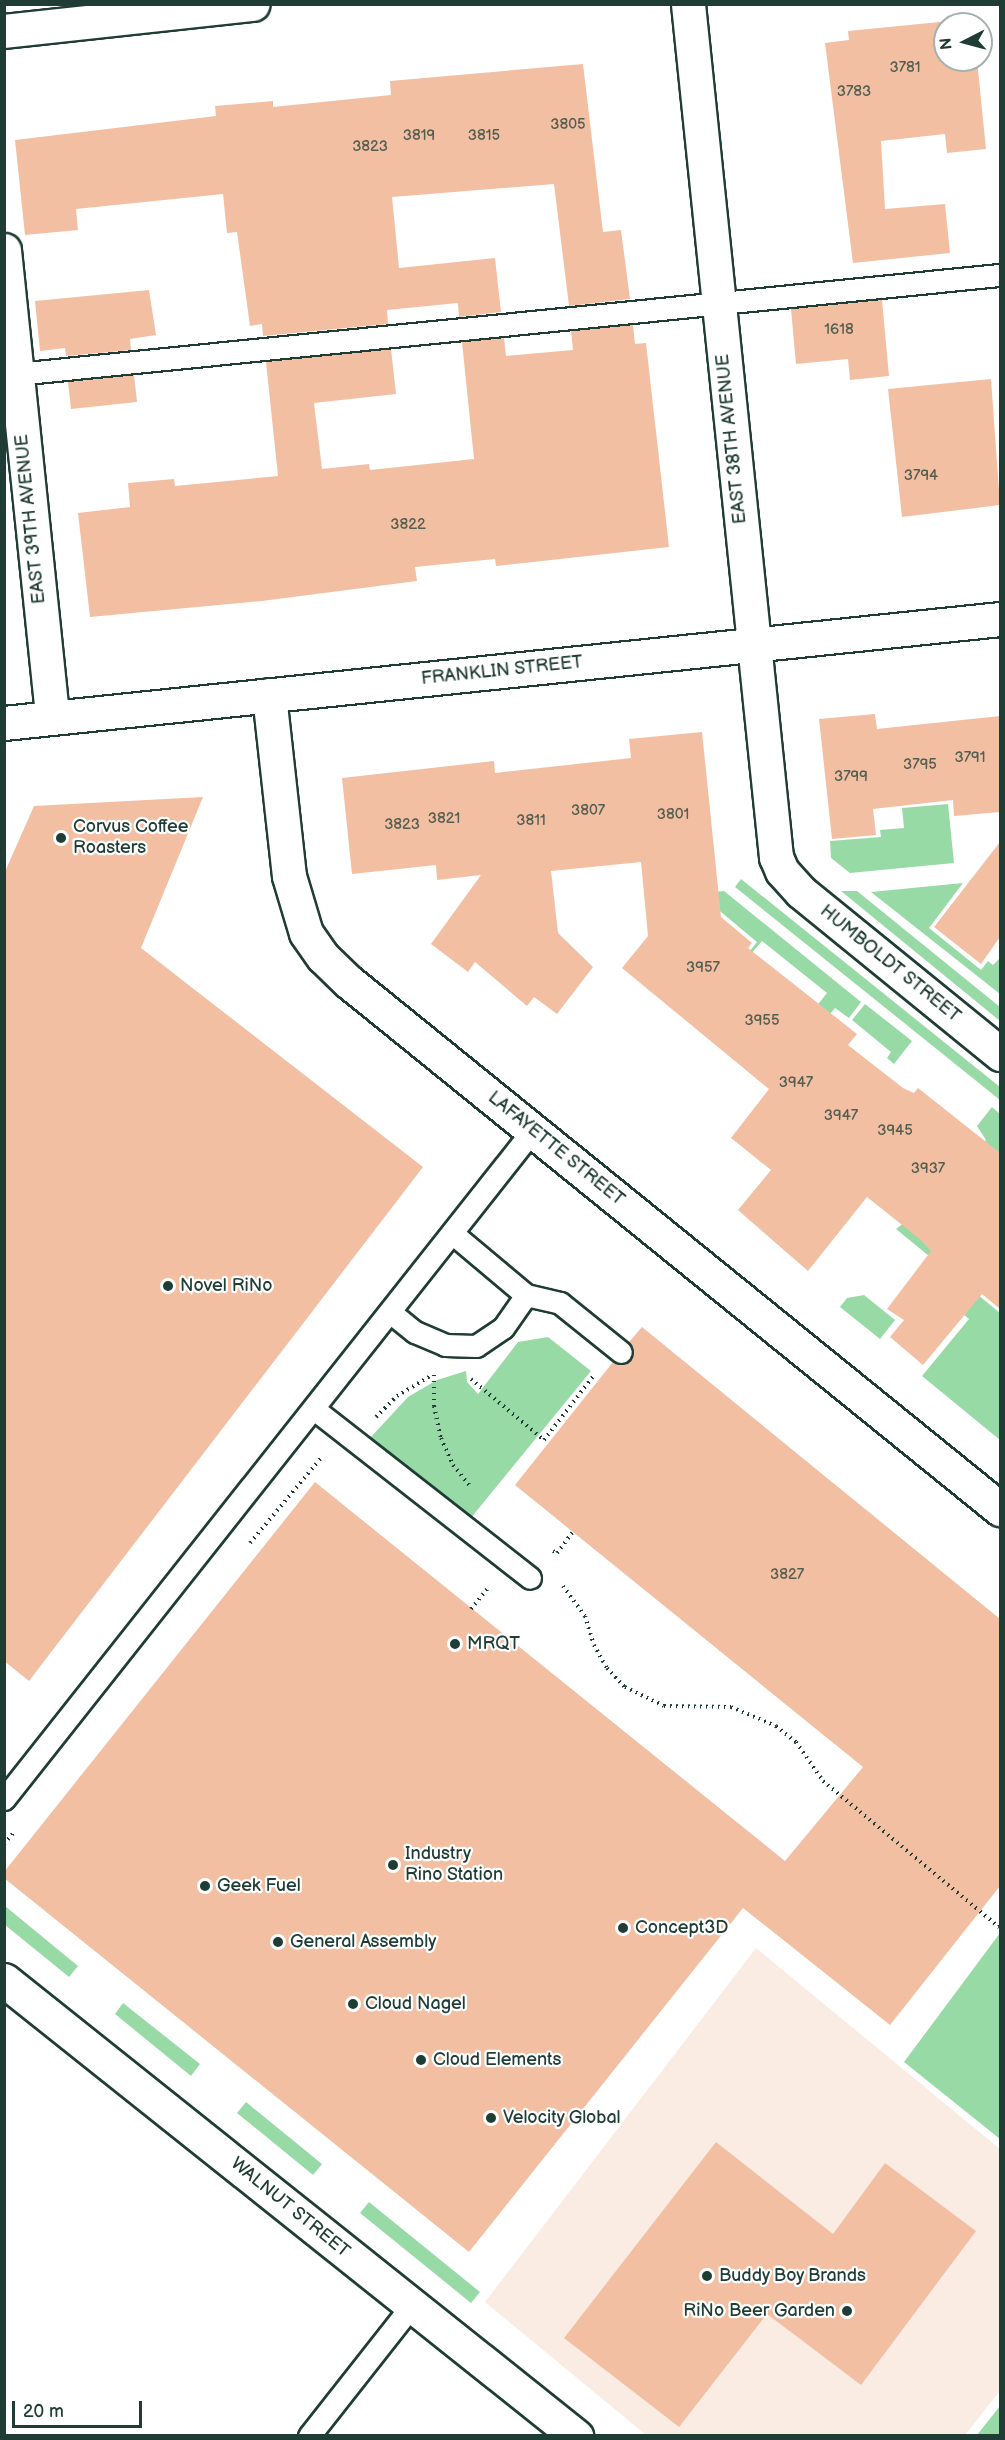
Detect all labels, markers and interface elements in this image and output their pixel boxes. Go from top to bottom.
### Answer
north arrow [933,12,993,72]
text: N [937,37,957,51]
house number: 3781 [889,59,921,77]
house number: 3783 [837,83,871,101]
house number: 3805 [550,116,586,134]
house number: 3819 [403,127,435,145]
house number: 3815 [468,127,500,145]
house number: 3823 [352,138,388,156]
house number: 1618 [824,321,854,339]
street label: EAST 38TH AVENUE [712,353,752,525]
street label: EAST 39TH AVENUE [11,433,51,605]
house number: 3794 [904,467,938,485]
house number: 3822 [390,516,426,534]
street label: FRANKLIN STREET [420,652,584,690]
house number: 3791 [954,749,986,767]
house number: 3795 [903,756,937,774]
house number: 3799 [834,768,868,786]
house number: 3807 [571,802,605,820]
house number: 3801 [657,806,689,824]
house number: 3821 [428,810,460,828]
house number: 3811 [516,812,546,830]
house number: 3823 [384,816,420,834]
place label: Corvus Coffee Roasters [73,817,188,860]
marker: Corvus Coffee Roasters [54,831,68,845]
street label: HUMBOLDT STREET [815,901,965,1027]
house number: 3957 [686,959,720,977]
house number: 3955 [744,1012,780,1030]
house number: 3947 [779,1074,813,1092]
street label: LAFAYETTE STREET [483,1087,629,1211]
house number: 3947 [824,1107,858,1125]
house number: 3945 [877,1122,913,1140]
house number: 3937 [911,1160,945,1178]
place label: Novel RiNo [180,1275,272,1297]
marker: Novel RiNo [161,1279,175,1293]
house number: 3827 [770,1566,804,1584]
place label: MRQT [467,1633,520,1655]
marker: MRQT [448,1637,462,1651]
place label: Industry Rino Station [405,1844,503,1886]
marker: Industry Rino Station [386,1858,400,1872]
place label: Geek Fuel [217,1875,301,1897]
marker: Geek Fuel [198,1879,212,1893]
place label: Concept3D [635,1917,728,1939]
marker: Concept3D [616,1921,630,1935]
place label: General Assembly [290,1931,436,1953]
marker: General Assembly [271,1935,285,1949]
place label: Cloud Nagel [365,1993,466,2015]
marker: Cloud Nagel [346,1997,360,2011]
place label: Cloud Elements [433,2049,561,2071]
marker: Cloud Elements [414,2053,428,2067]
place label: Velocity Global [503,2107,622,2129]
marker: Velocity Global [484,2111,498,2125]
street label: WALNUT STREET [226,2153,354,2263]
place label: Buddy Boy Brands [719,2265,868,2287]
marker: Buddy Boy Brands [700,2269,714,2283]
place label: RiNo Beer Garden [683,2300,835,2322]
marker: RiNo Beer Garden [840,2304,854,2318]
scale bar [15,2389,146,2427]
text: 20 m [23,2401,64,2422]

